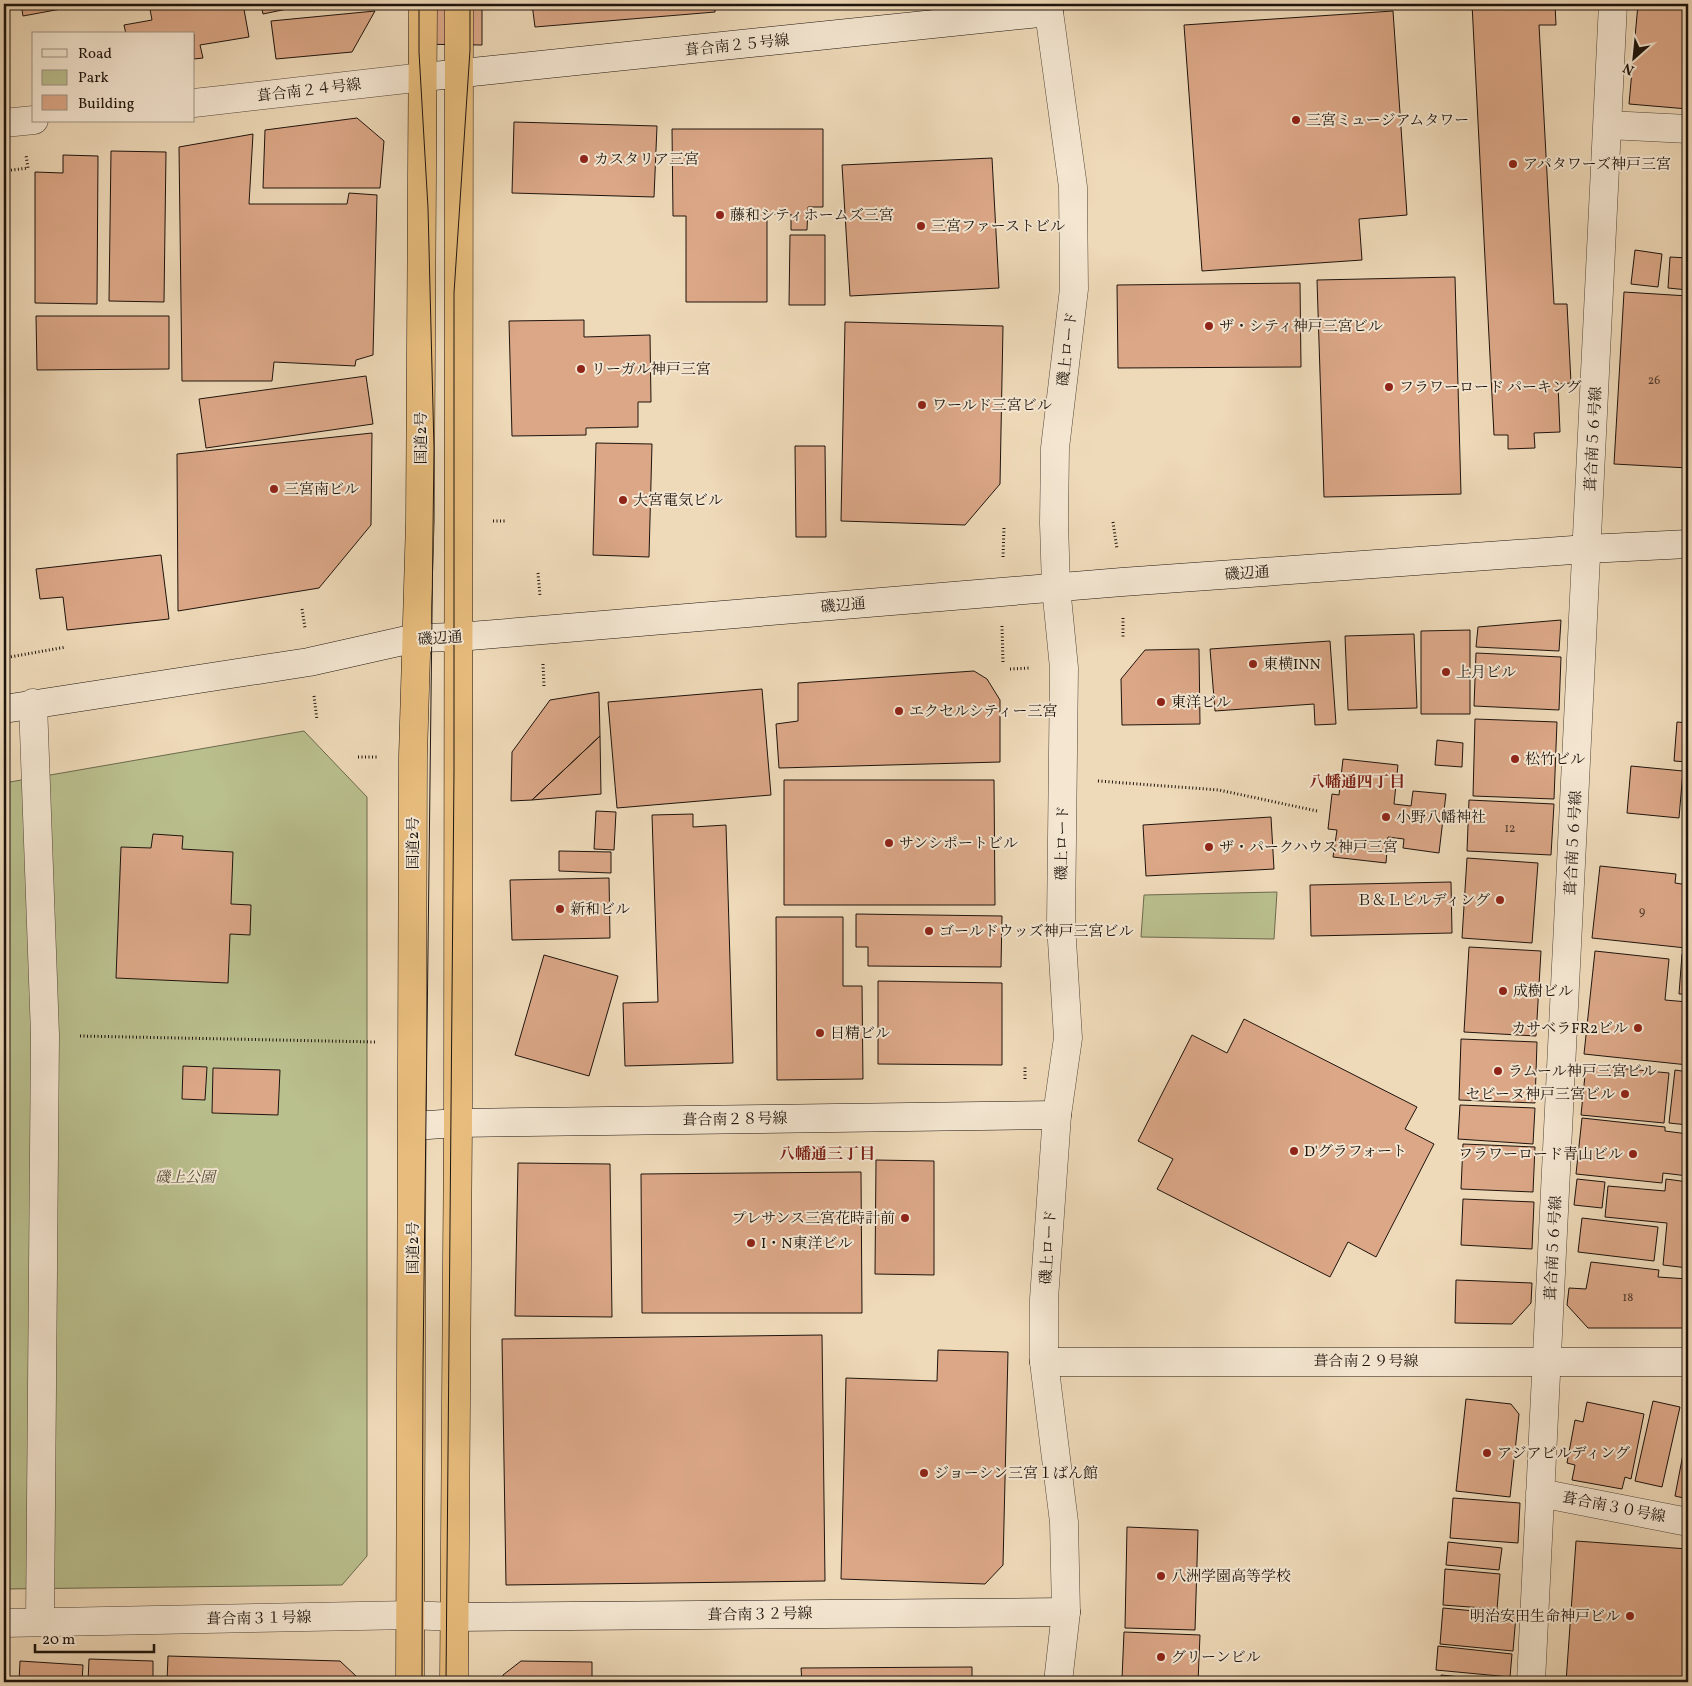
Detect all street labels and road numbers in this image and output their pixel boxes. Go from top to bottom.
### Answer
street label: 葺合南２５号線 [684,31,790,62]
street label: 葺合南２４号線 [256,75,363,108]
street label: 磯上ロード [1053,311,1083,388]
street label: 葺合南５６号線 [1581,386,1608,492]
street label: 国道2号 [412,411,433,465]
street label: 磯辺通 [1224,562,1270,587]
street label: 磯辺通 [820,594,866,619]
street label: 磯辺通 [417,627,463,652]
street label: 葺合南５６号線 [1561,790,1588,896]
street label: 磯上ロード [1052,805,1075,881]
street label: 国道2号 [404,816,425,870]
street label: 葺合南２８号線 [682,1109,788,1132]
street label: 葺合南５６号線 [1541,1195,1568,1301]
street label: 磯上ロード [1036,1209,1063,1285]
street label: 国道2号 [404,1221,425,1275]
street label: 葺合南２９号線 [1313,1352,1419,1373]
street label: 葺合南３０号線 [1560,1488,1667,1529]
street label: 葺合南３２号線 [707,1604,813,1627]
street label: 葺合南３１号線 [206,1608,312,1631]

